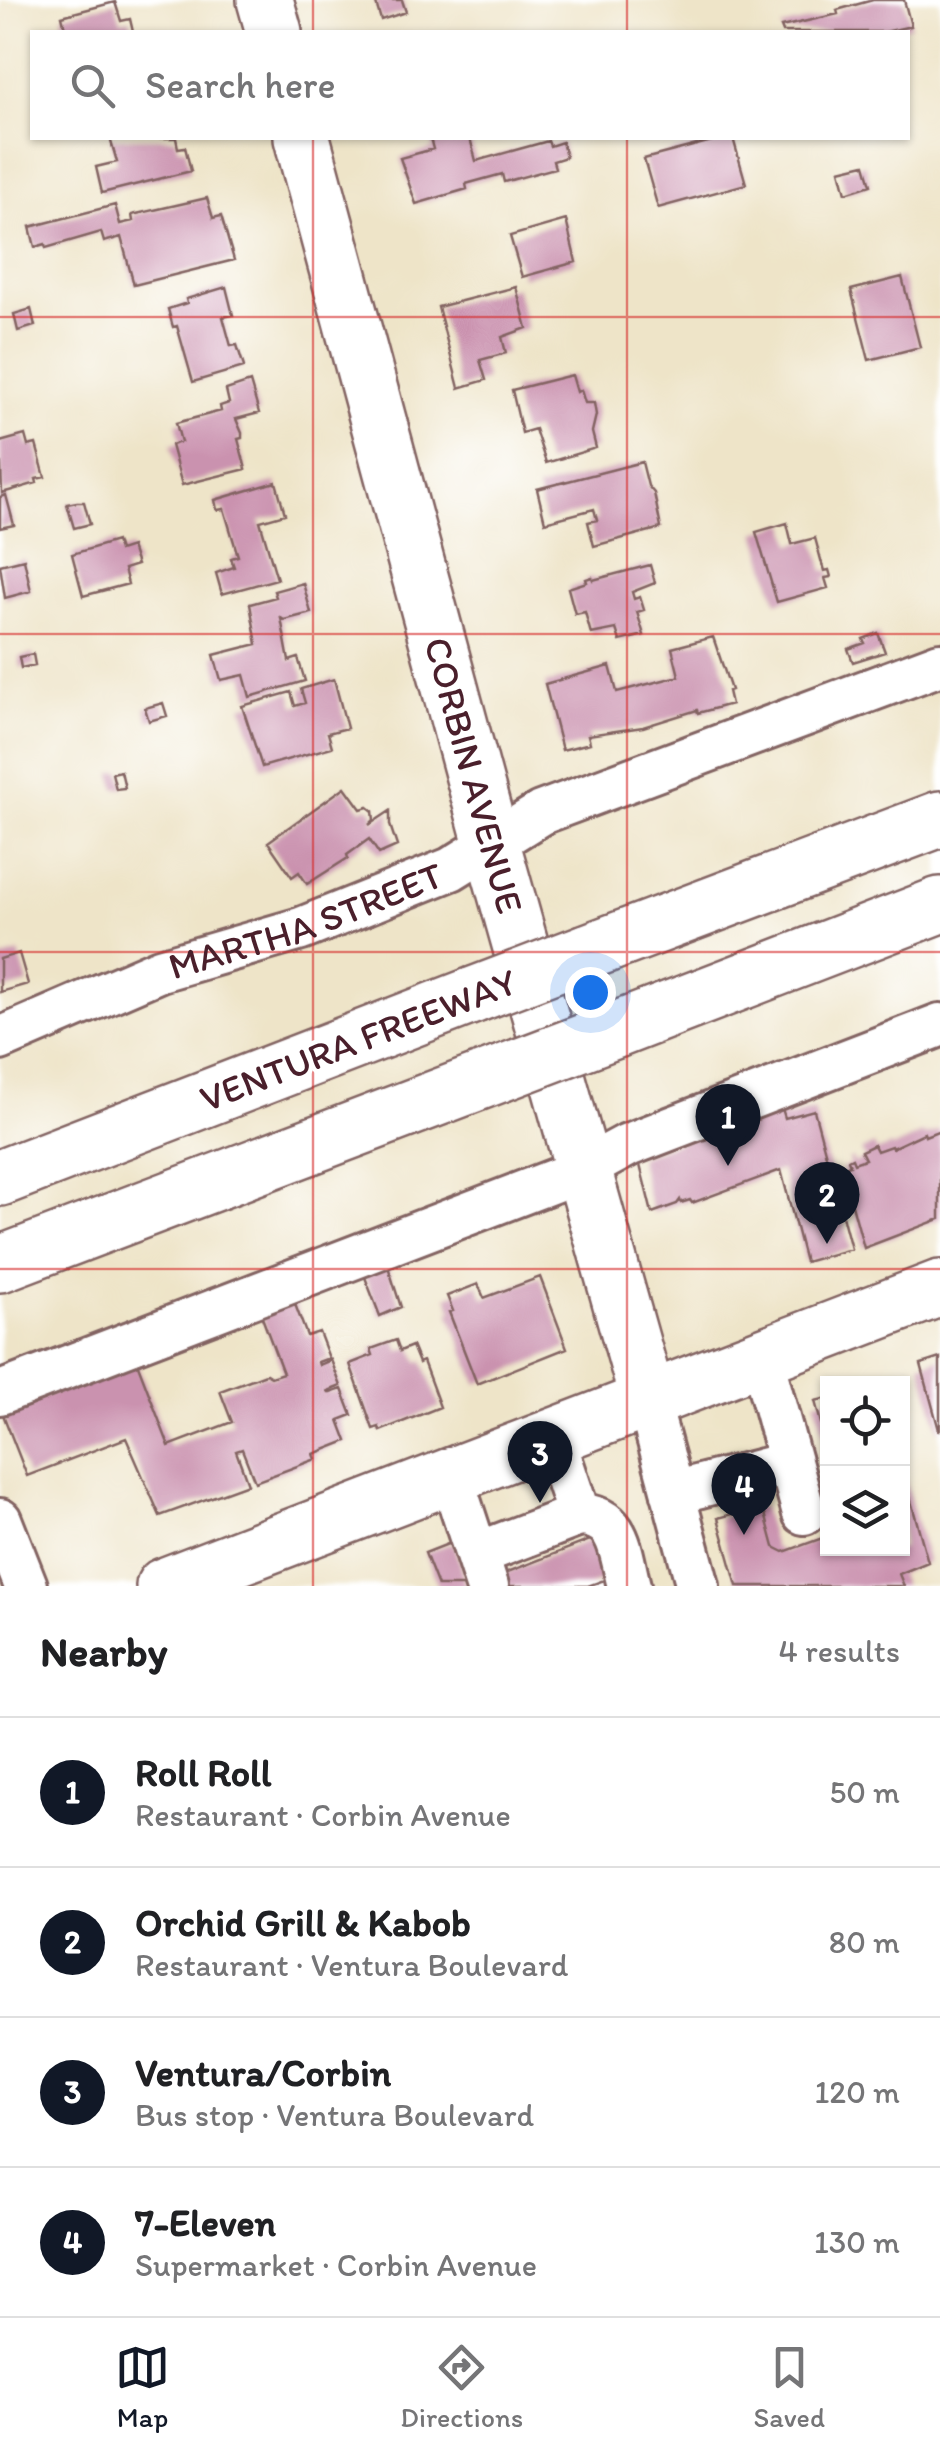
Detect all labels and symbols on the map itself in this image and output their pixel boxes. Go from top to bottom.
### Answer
street label: CORBIN AVENUE [414,632,533,919]
street label: MARTHA STREET [163,852,449,989]
street label: VENTURA FREEWAY [193,958,523,1122]
your location [565,967,616,1018]
pin: 1 [696,1084,760,1166]
pin: 2 [794,1162,860,1244]
pin: 3 [508,1420,572,1503]
pin: 4 [712,1452,776,1535]

